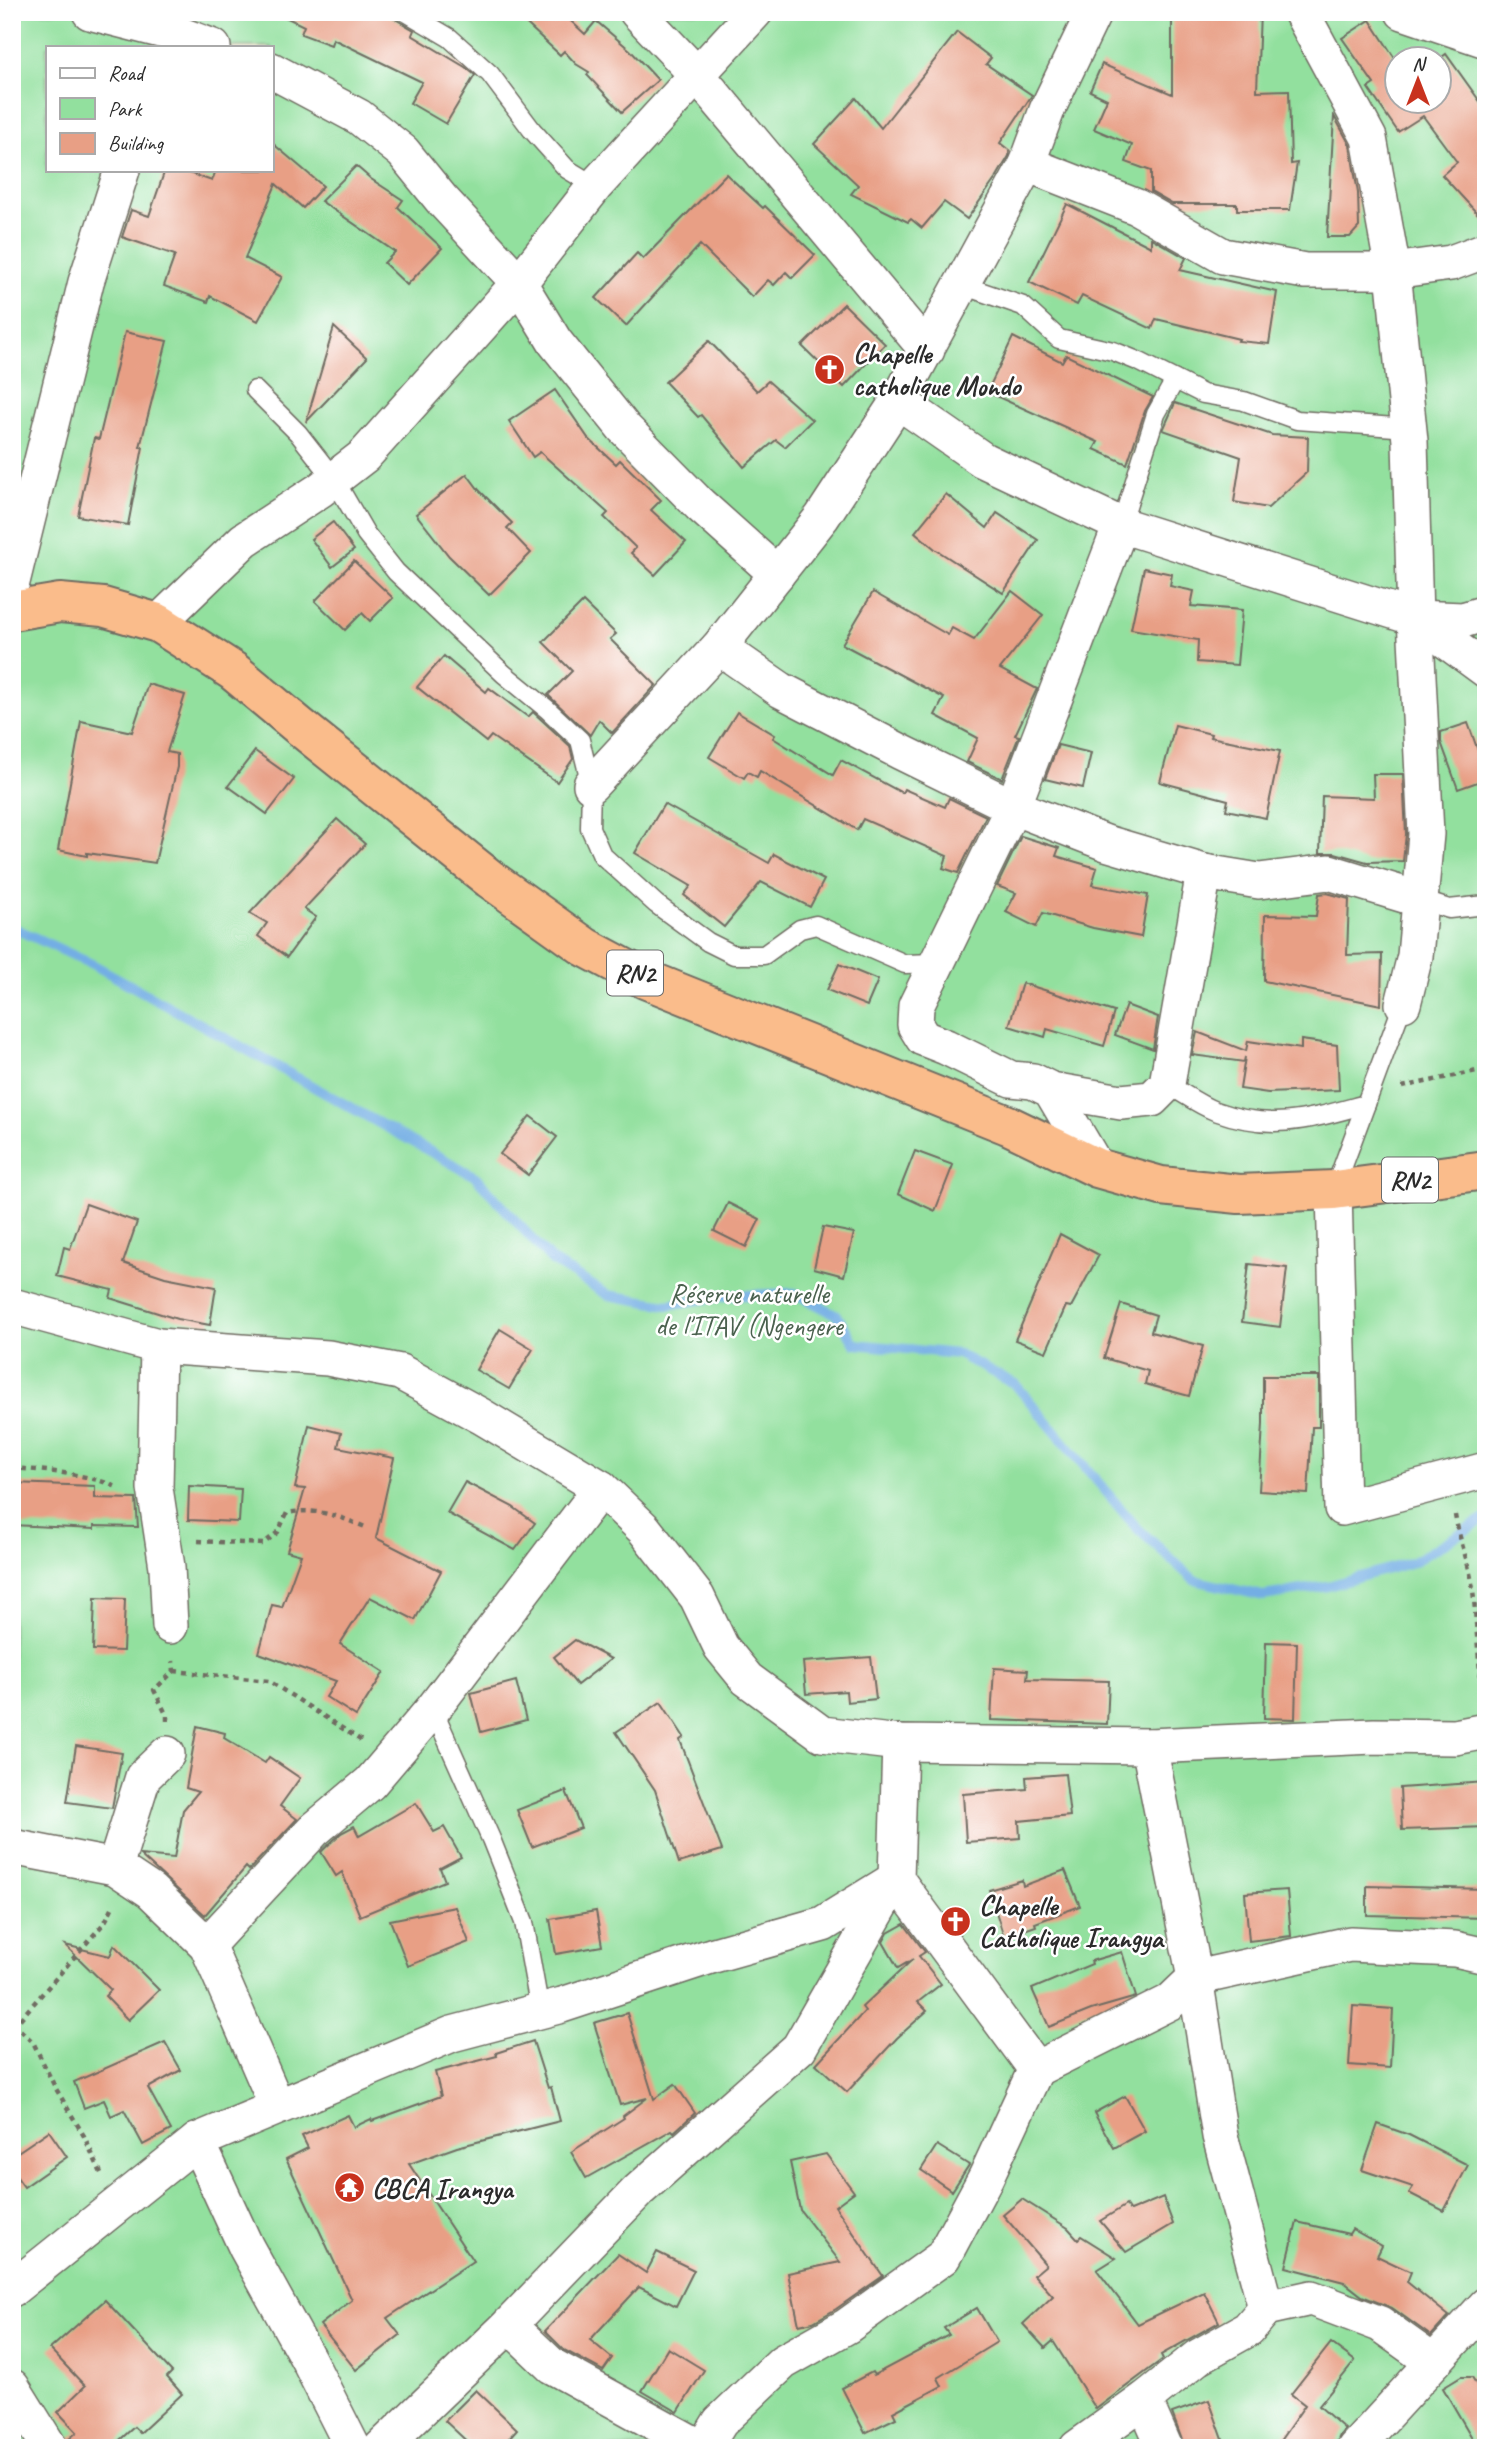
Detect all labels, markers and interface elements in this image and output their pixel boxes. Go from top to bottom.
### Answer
legend [46,46,273,172]
north arrow [1382,46,1452,116]
text: N [1412,52,1427,76]
text: Road [108,60,147,86]
text: Park [108,96,143,122]
text: Building [108,130,165,156]
place label: Chapelle catholique Mondo [853,336,1022,403]
church icon: Chapelle catholique Mondo [813,352,847,386]
road number: RN2 [607,950,663,996]
road number: RN2 [1382,1158,1438,1203]
park label: Réserve naturelle de l'ITAV (Ngengere [655,1276,845,1343]
place label: Chapelle Catholique Irangya [979,1888,1165,1956]
church icon: Chapelle Catholique Irangya [939,1904,973,1938]
temple icon: CBCA Irangya [332,2171,366,2205]
place label: CBCA Irangya [372,2171,515,2206]

